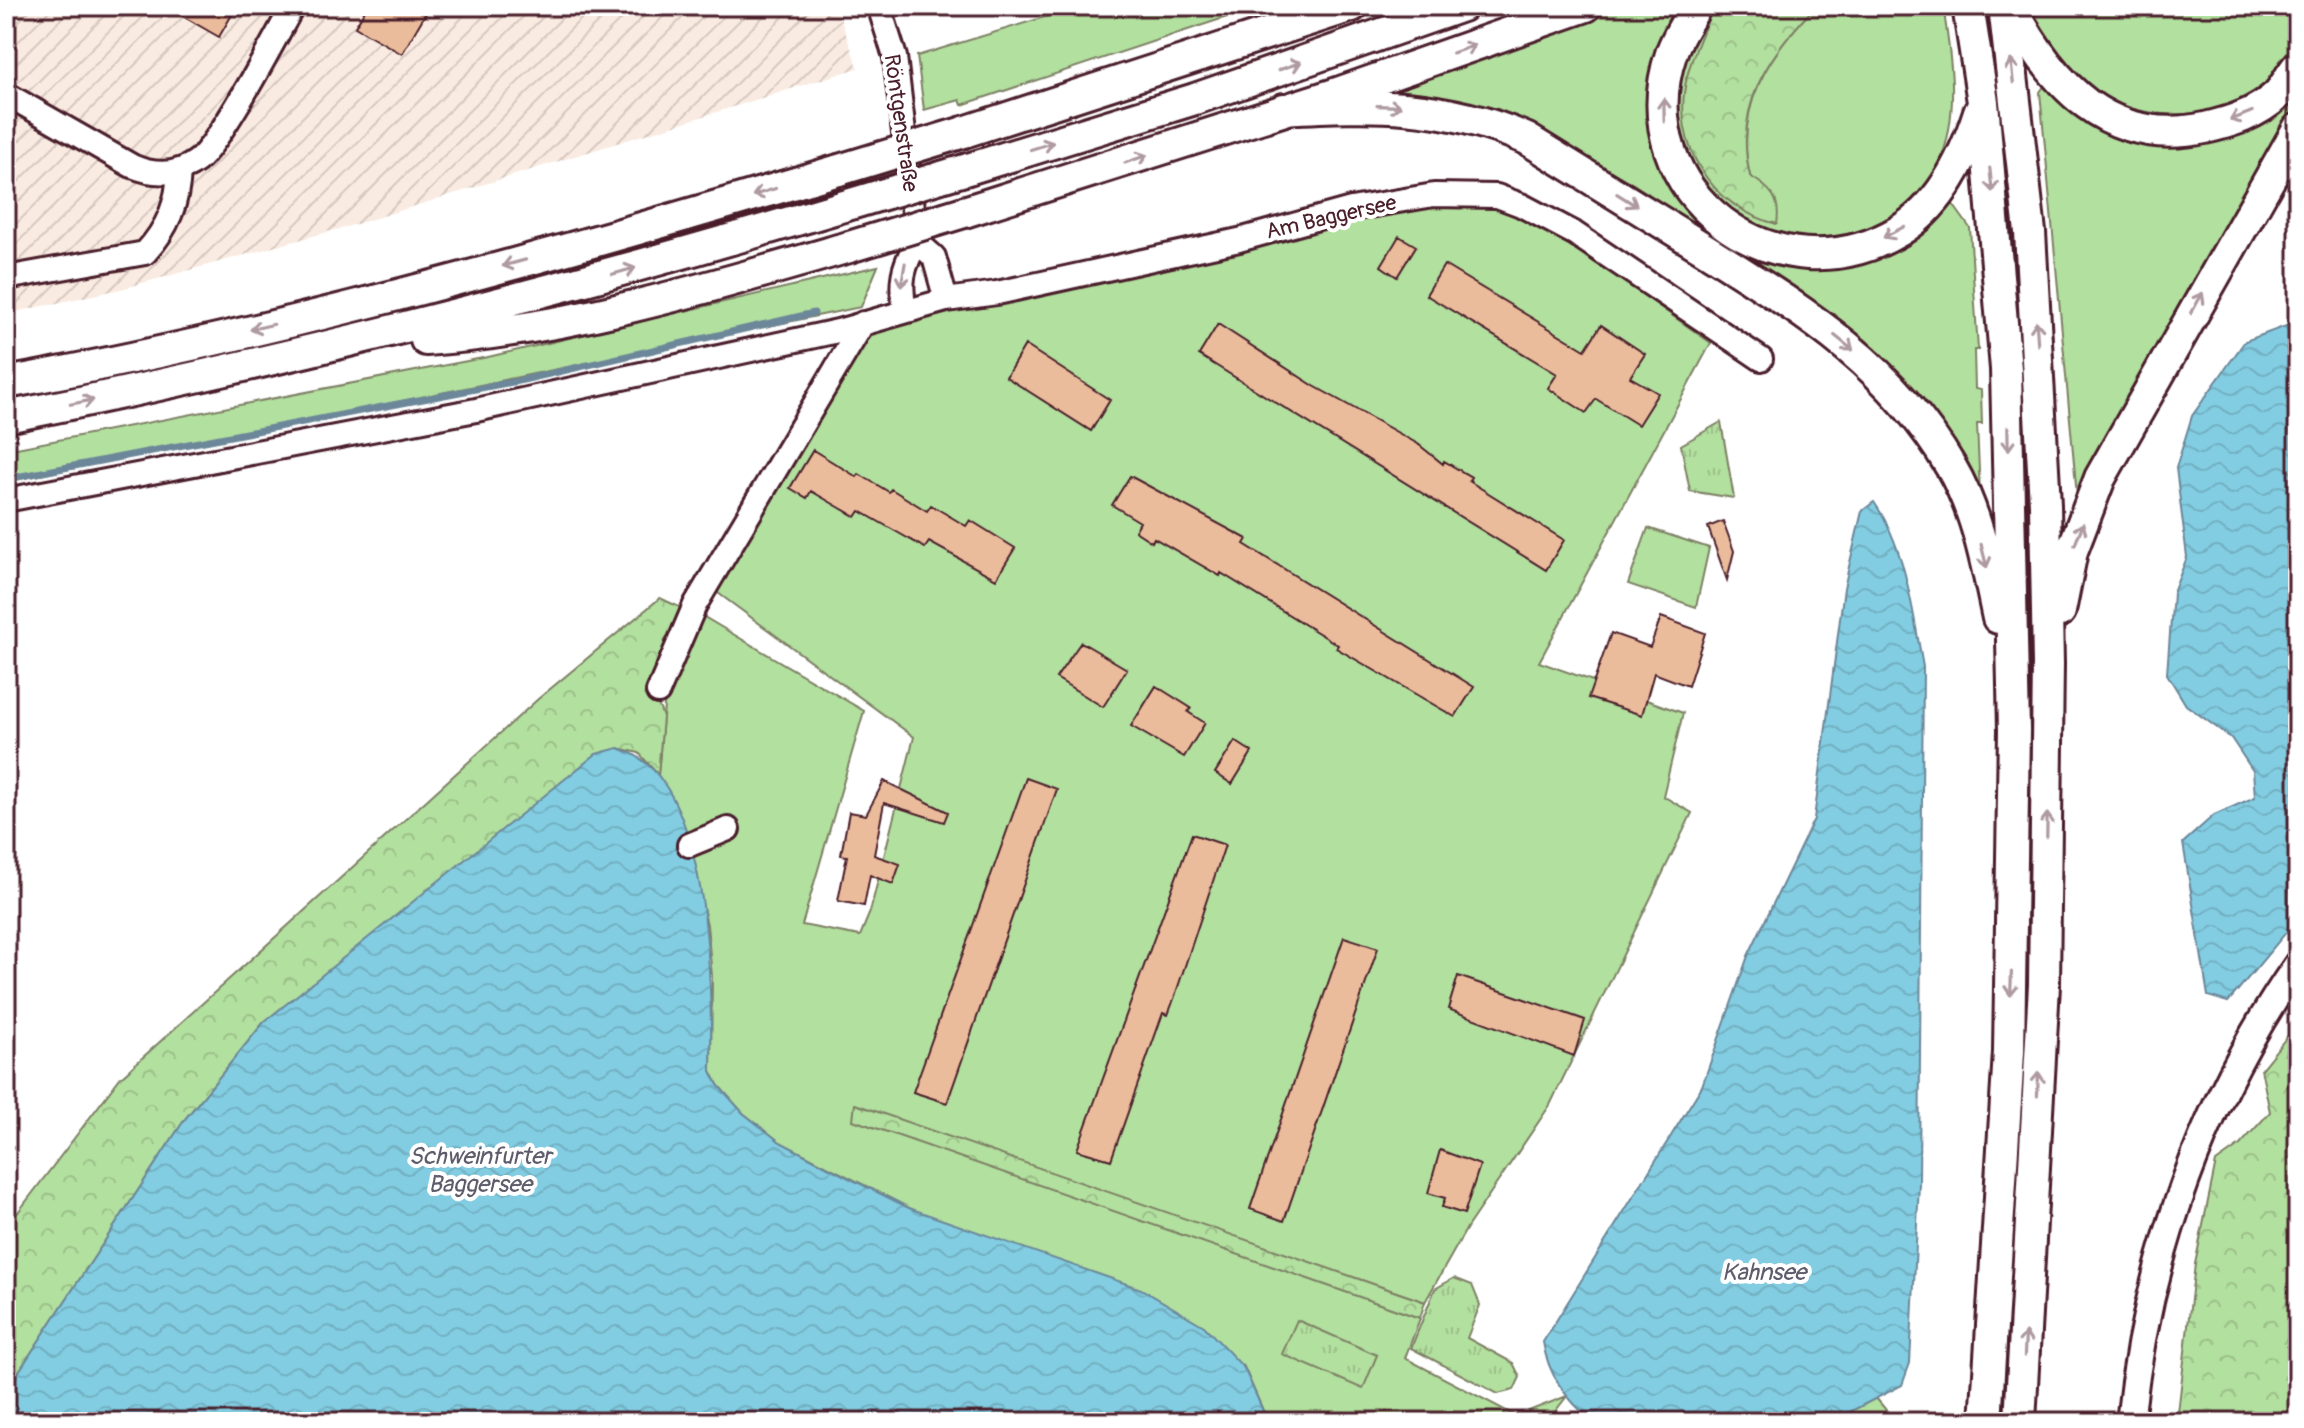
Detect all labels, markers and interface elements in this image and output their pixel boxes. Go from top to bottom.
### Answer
one-way arrow [1451,40,1476,55]
street label: Röntgenstraße [877,52,925,194]
one-way arrow [1277,57,1302,72]
one-way arrow [2004,58,2019,85]
one-way arrow [1657,97,1672,123]
one-way arrow [1375,98,1402,114]
one-way arrow [2230,110,2254,125]
one-way arrow [1029,138,1055,153]
one-way arrow [1123,150,1148,165]
one-way arrow [1983,166,1998,193]
one-way arrow [752,185,778,200]
street label: Am Baggersee [1263,188,1399,246]
one-way arrow [1615,193,1638,209]
one-way arrow [1882,225,1906,241]
one-way arrow [502,257,528,272]
one-way arrow [895,261,910,287]
one-way arrow [611,262,637,277]
one-way arrow [2190,291,2206,315]
one-way arrow [250,320,276,335]
one-way arrow [2029,320,2044,347]
one-way arrow [1833,334,1854,351]
one-way arrow [69,394,95,409]
one-way arrow [2000,425,2016,452]
one-way arrow [2073,522,2087,547]
one-way arrow [1977,542,1992,568]
one-way arrow [2039,812,2054,839]
one-way arrow [2003,970,2019,997]
one-way arrow [2031,1071,2046,1098]
water label: Schweinfurter Baggersee [409,1142,555,1199]
water label: Kahnsee [1722,1258,1808,1287]
one-way arrow [2017,1331,2032,1358]

